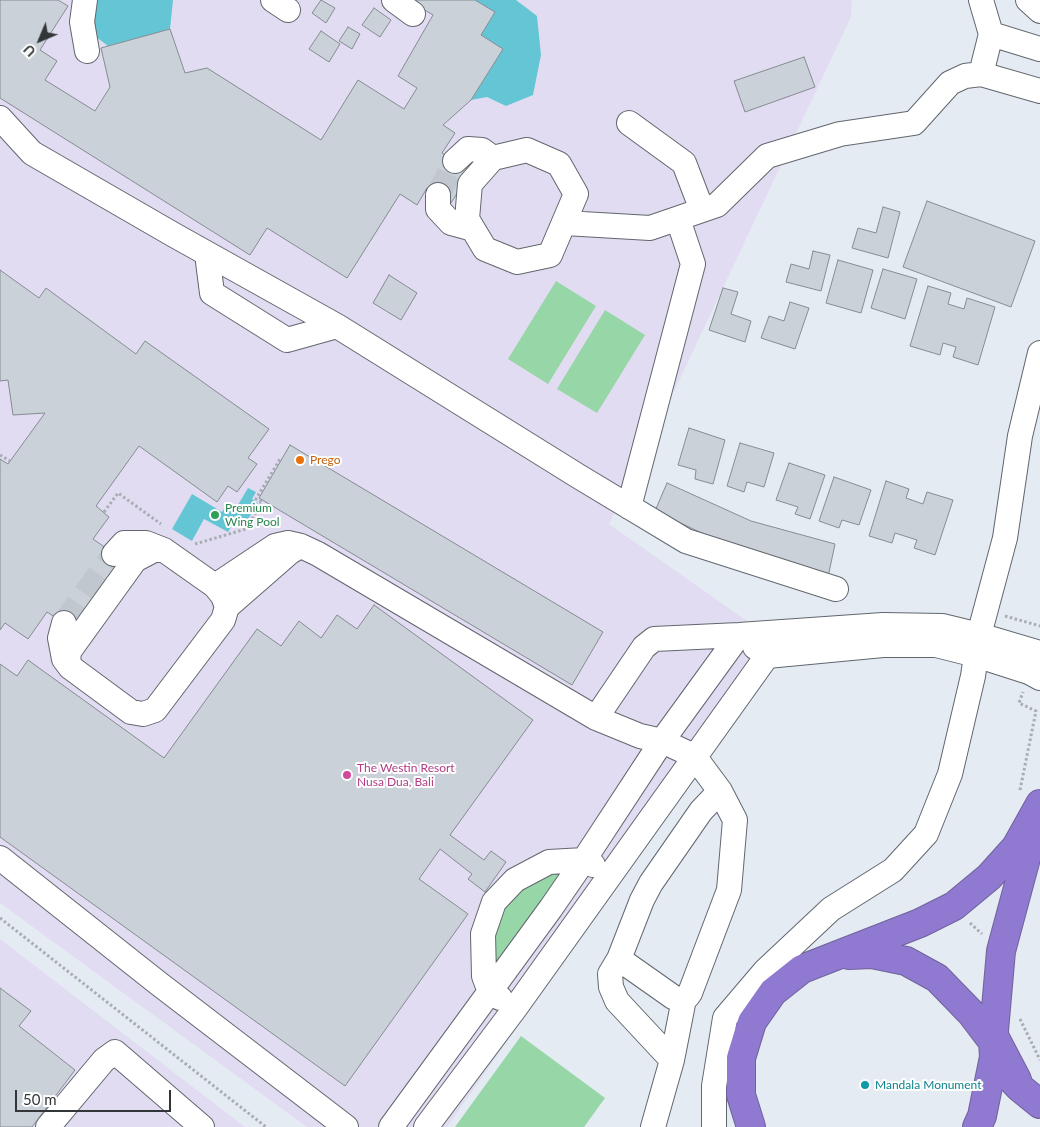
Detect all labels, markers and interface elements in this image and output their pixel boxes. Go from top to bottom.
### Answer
north arrow [15,15,65,65]
text: U [19,41,39,61]
place label: Prego [310,453,340,467]
marker: Prego [294,454,306,466]
place label: Premium Wing Pool [225,501,280,529]
marker: Premium Wing Pool [209,509,221,521]
place label: The Westin Resort Nusa Dua, Bali [357,761,455,789]
marker: The Westin Resort Nusa Dua, Bali [341,769,353,781]
place label: Mandala Monument [875,1078,981,1092]
marker: Mandala Monument [859,1079,871,1091]
scale bar [18,1080,174,1112]
text: 50 m [23,1090,57,1108]

